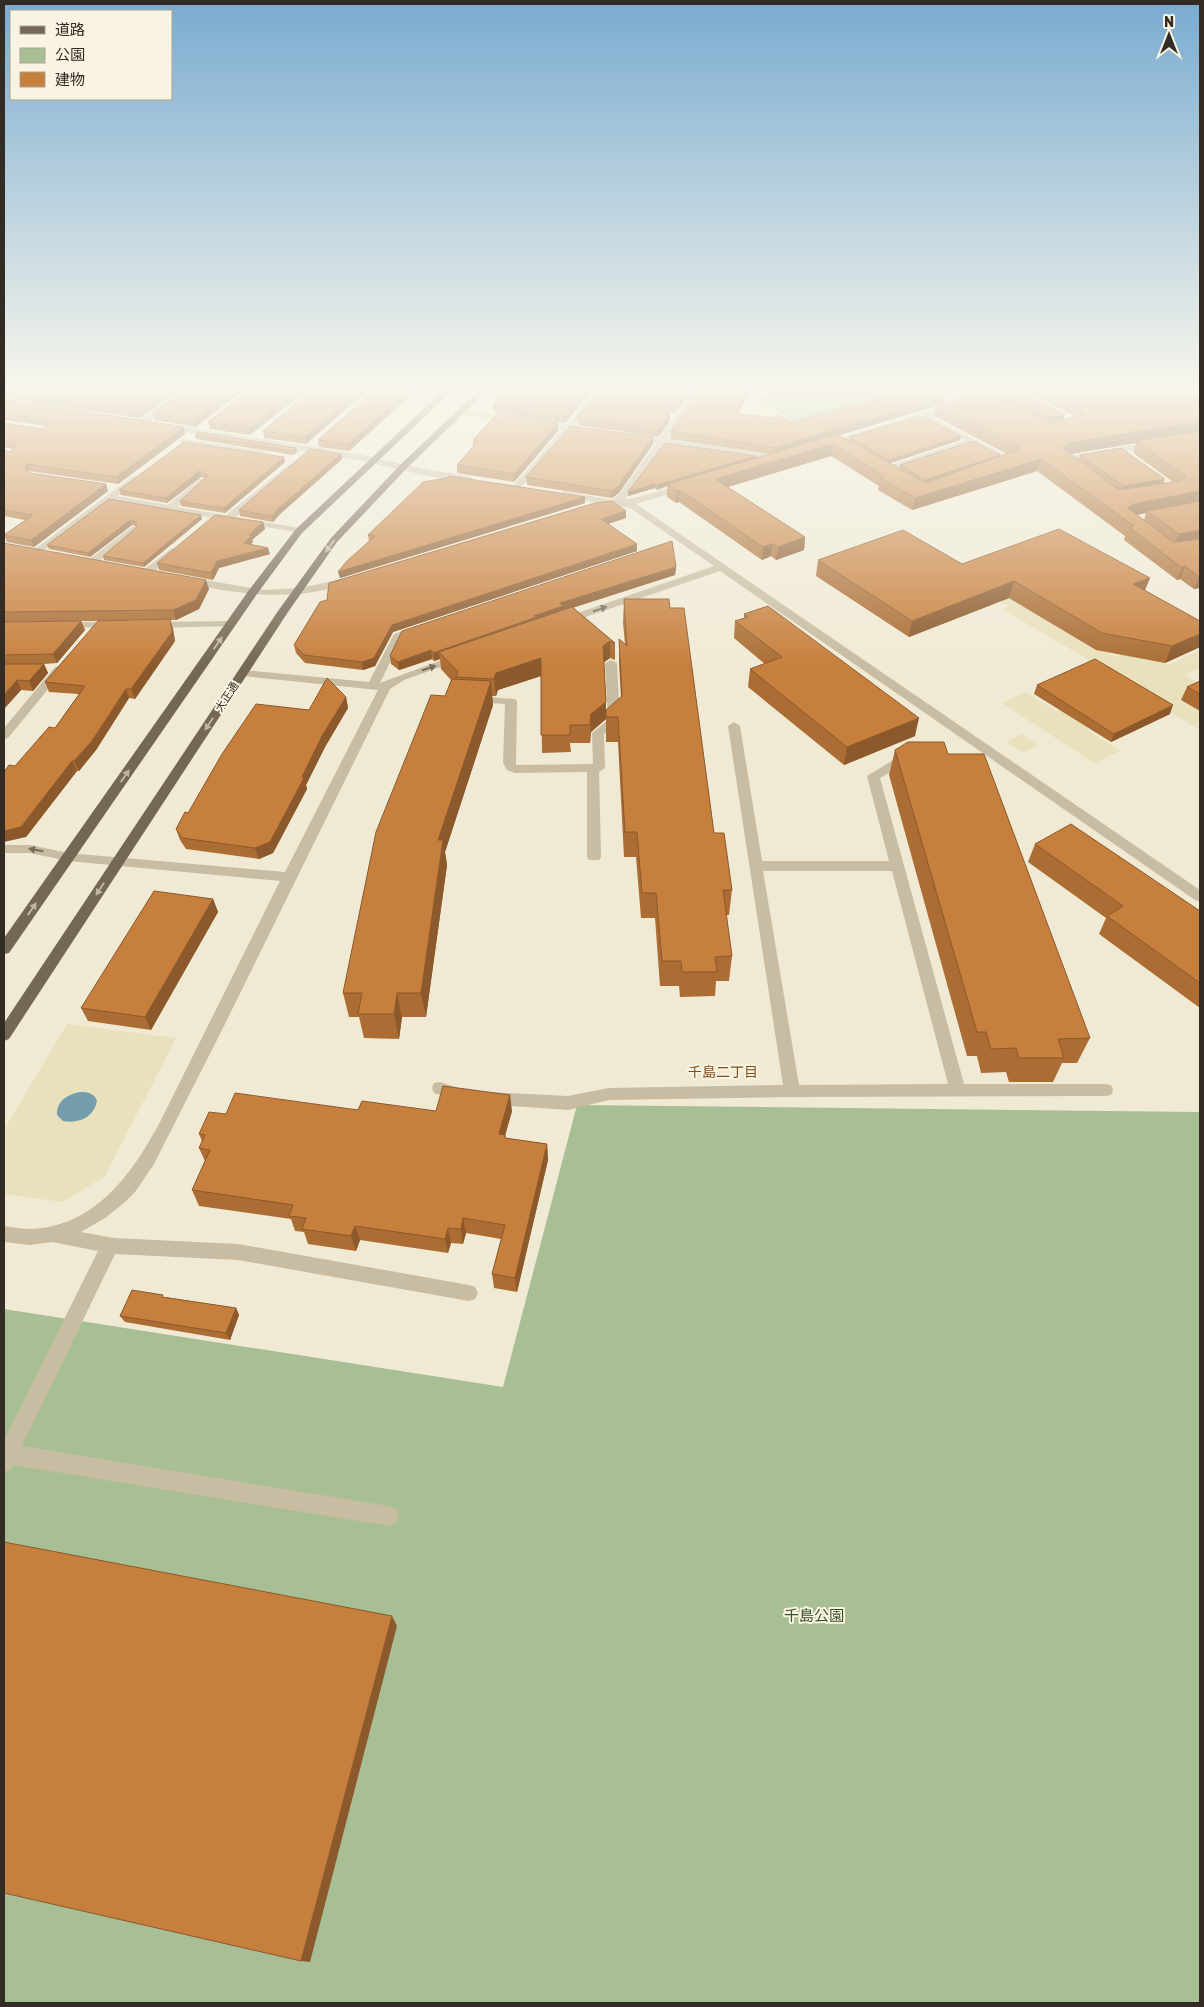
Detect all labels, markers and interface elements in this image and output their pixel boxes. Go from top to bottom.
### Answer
legend [10,10,172,100]
north arrow [1144,10,1194,60]
text: N [1164,14,1174,31]
text: 道路 [55,21,85,39]
text: 公園 [55,46,85,64]
text: 建物 [55,71,85,89]
one-way arrow [324,539,335,552]
one-way arrow [592,605,607,612]
one-way arrow [213,636,223,650]
one-way arrow [422,663,437,671]
street label: 大正通 [213,680,241,714]
one-way arrow [204,718,214,731]
one-way arrow [120,769,130,783]
one-way arrow [28,846,44,854]
one-way arrow [95,882,105,896]
one-way arrow [27,902,37,916]
district label: 千島二丁目 [688,1064,758,1081]
park label: 千島公園 [784,1607,844,1625]

